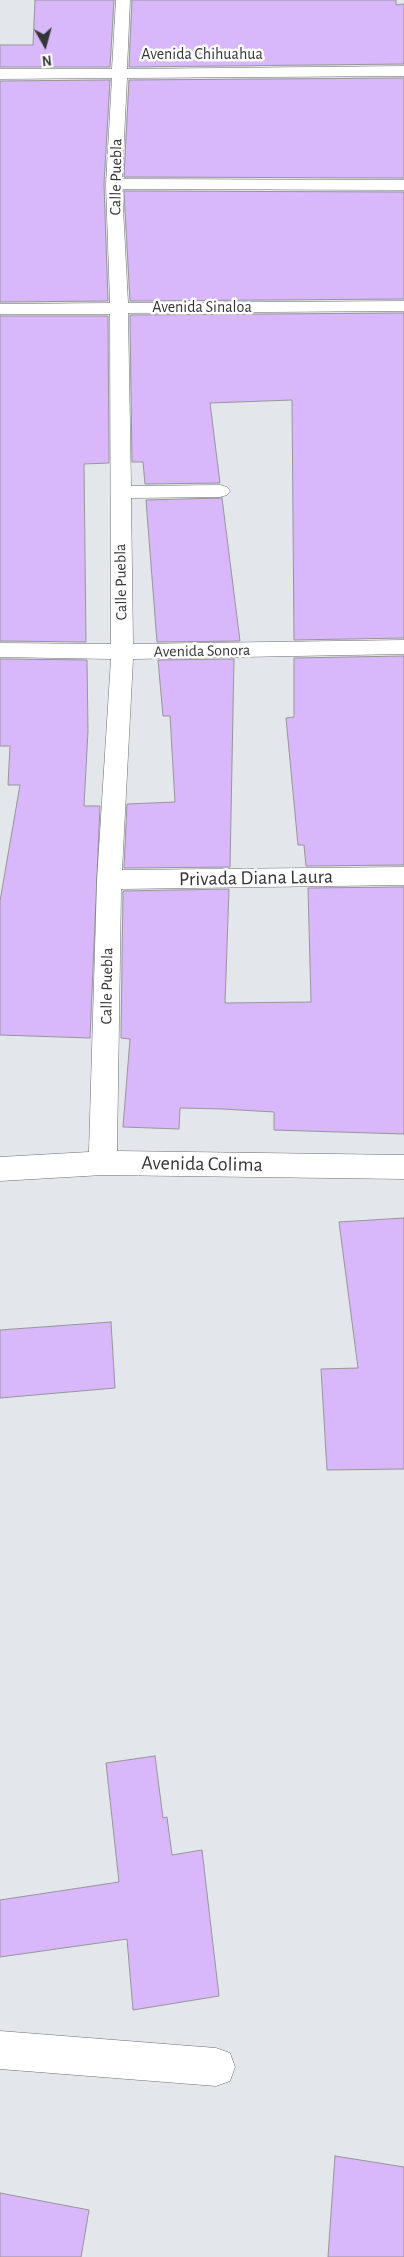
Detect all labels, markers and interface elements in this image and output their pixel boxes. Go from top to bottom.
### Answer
north arrow [20,20,70,70]
street label: Avenida Chihuahua [141,44,263,64]
text: N [41,52,53,67]
street label: Calle Puebla [106,138,126,216]
street label: Avenida Sinaloa [152,297,252,317]
street label: Calle Puebla [111,543,131,621]
street label: Avenida Sonora [154,641,250,661]
street label: Privada Diana Laura [179,865,333,891]
street label: Calle Puebla [97,947,117,1025]
street label: Avenida Colima [141,1151,263,1177]

